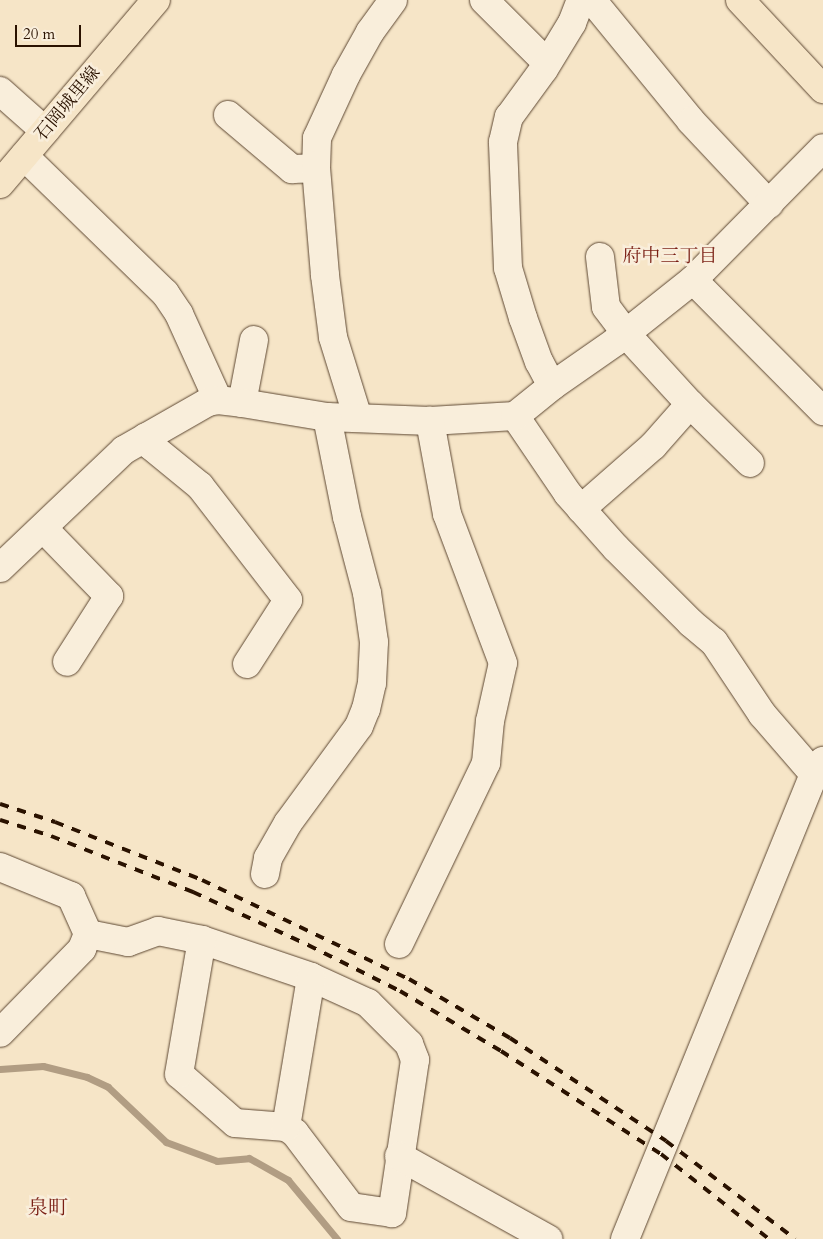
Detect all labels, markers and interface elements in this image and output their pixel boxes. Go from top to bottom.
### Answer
scale bar [18,15,84,47]
text: 20 m [23,24,55,44]
street label: 石岡城里線 [31,63,105,145]
district label: 府中三丁目 [623,246,717,268]
district label: 泉町 [28,1195,68,1219]

